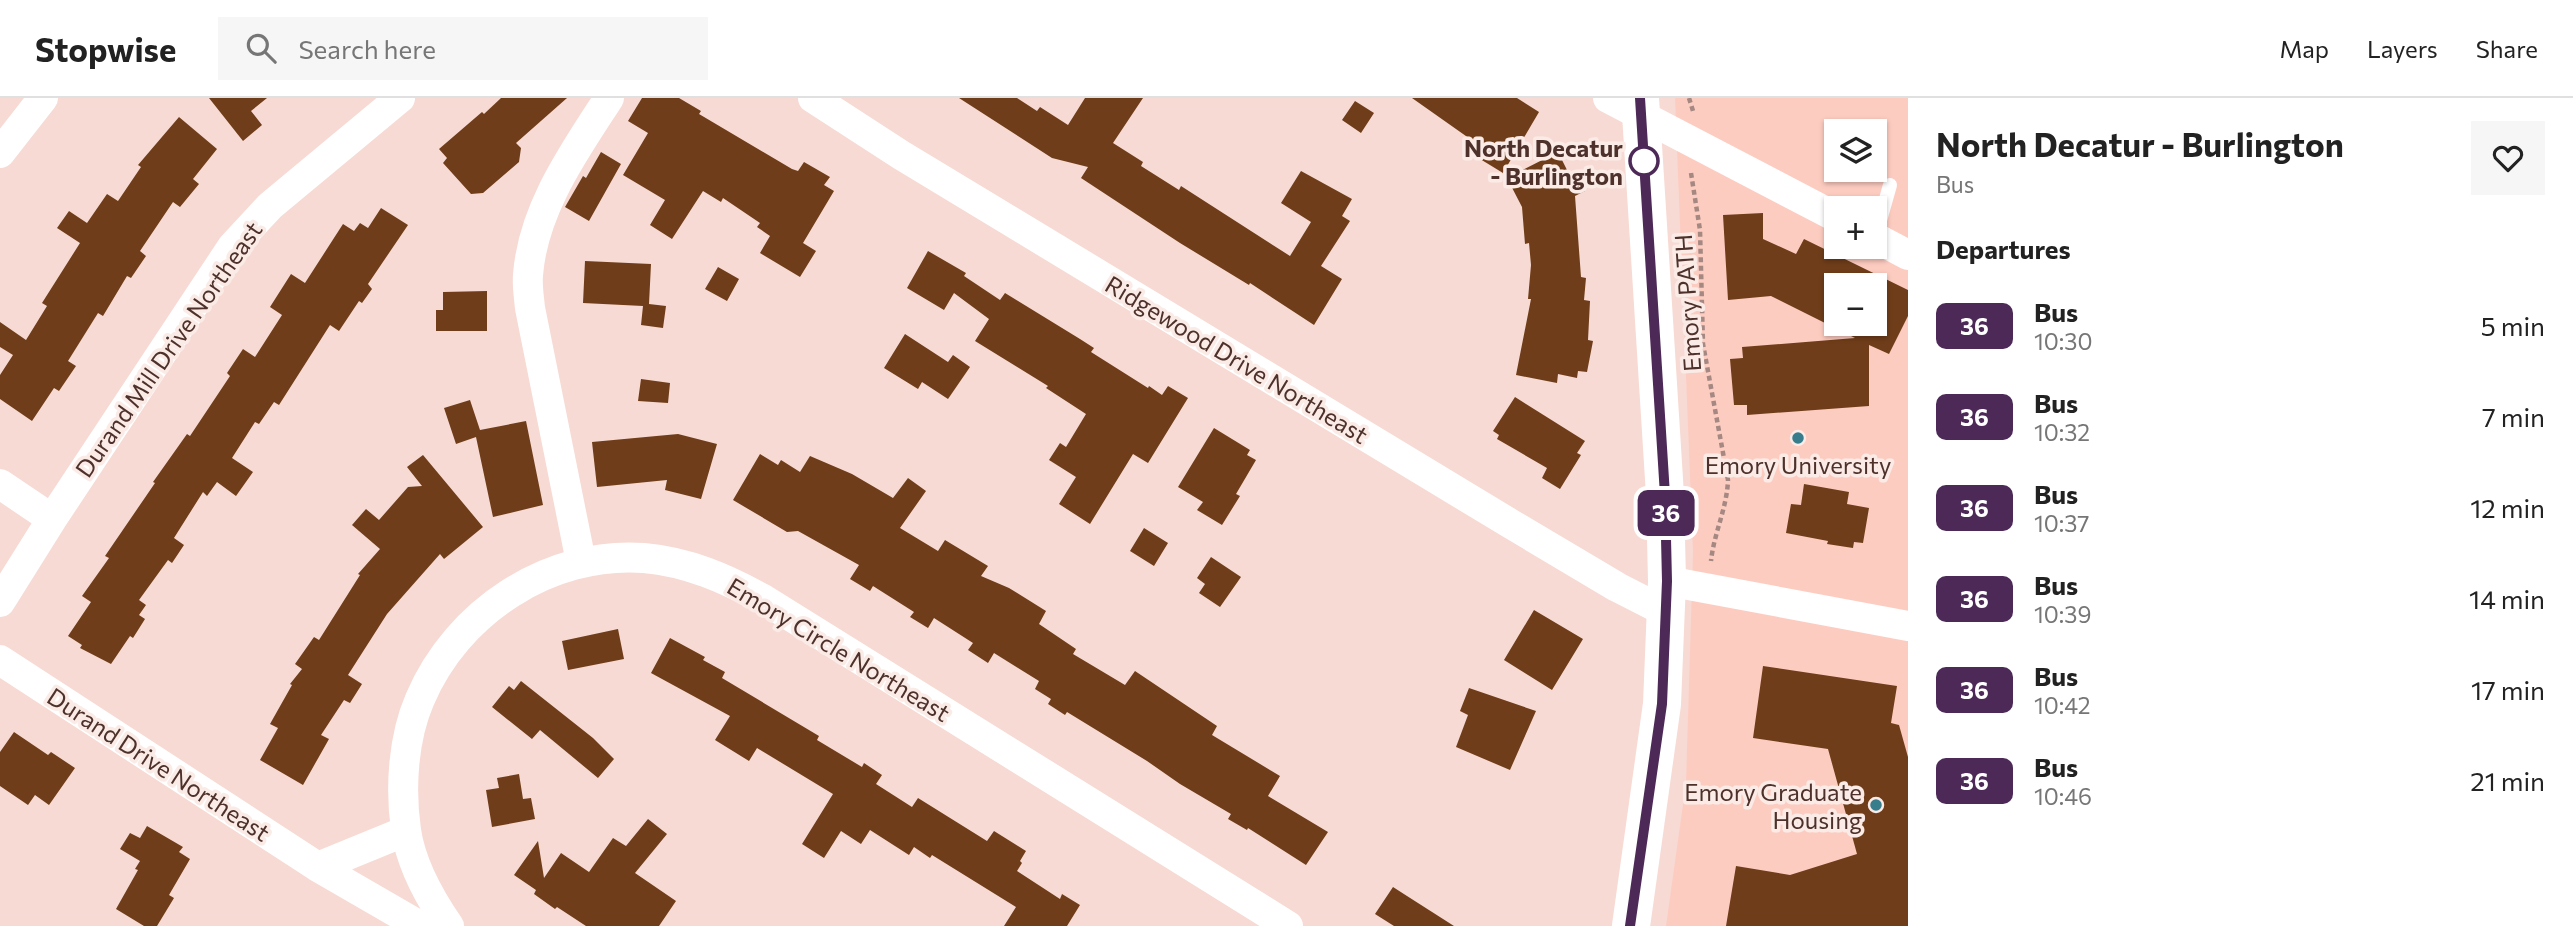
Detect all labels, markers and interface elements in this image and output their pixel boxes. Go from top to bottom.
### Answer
search box [218,17,708,80]
text: Stopwise [35,28,176,69]
icon: search [242,29,280,67]
text: Search here [298,33,436,64]
text: Map [2280,34,2329,63]
text: Layers [2367,34,2438,63]
text: Share [2476,34,2538,63]
map controls [1824,119,1887,336]
button: layers [1824,119,1887,182]
button: heart [2471,121,2545,195]
text: North Decatur - Burlington [1936,123,2344,164]
place label: North Decatur - Burlington [1464,133,1623,190]
marker: North Decatur - Burlington [1629,146,1659,176]
text: Bus [1936,170,1974,198]
button: + [1824,196,1887,259]
street label: Durand Mill Drive Northeast [69,216,268,482]
street label: Emory PATH [1668,233,1706,373]
text: Departures [1936,233,2071,264]
street label: Ridgewood Drive Northeast [1100,269,1374,449]
button: − [1824,273,1887,336]
text: Bus [2034,296,2078,327]
text: 5 min [2481,310,2545,341]
text: 36 [1960,311,1989,340]
text: 10:30 [2034,327,2092,355]
text: Bus [2034,387,2078,418]
text: 7 min [2482,401,2545,432]
text: 36 [1960,402,1989,431]
text: 10:32 [2034,418,2090,446]
marker: Emory University [1790,430,1806,446]
place label: Emory University [1705,450,1891,479]
text: Bus [2034,478,2078,509]
line badge: 36 [1634,490,1698,536]
text: 12 min [2470,492,2545,523]
text: 36 [1960,493,1989,522]
text: 36 [1652,498,1680,527]
text: 10:37 [2034,509,2089,537]
text: Bus [2034,569,2078,600]
street label: Emory Circle Northeast [722,571,956,727]
text: 14 min [2469,583,2545,614]
text: 36 [1960,584,1989,613]
text: 10:39 [2034,600,2091,628]
text: Bus [2034,660,2078,691]
text: 17 min [2471,674,2545,705]
text: 36 [1960,675,1989,704]
street label: Durand Drive Northeast [42,681,276,847]
text: 10:42 [2034,691,2091,719]
text: Bus [2034,751,2078,782]
text: 21 min [2470,765,2545,796]
text: 36 [1960,766,1989,795]
place label: Emory Graduate Housing [1684,777,1862,834]
text: 10:46 [2034,782,2092,810]
marker: Emory Graduate Housing [1868,797,1884,813]

